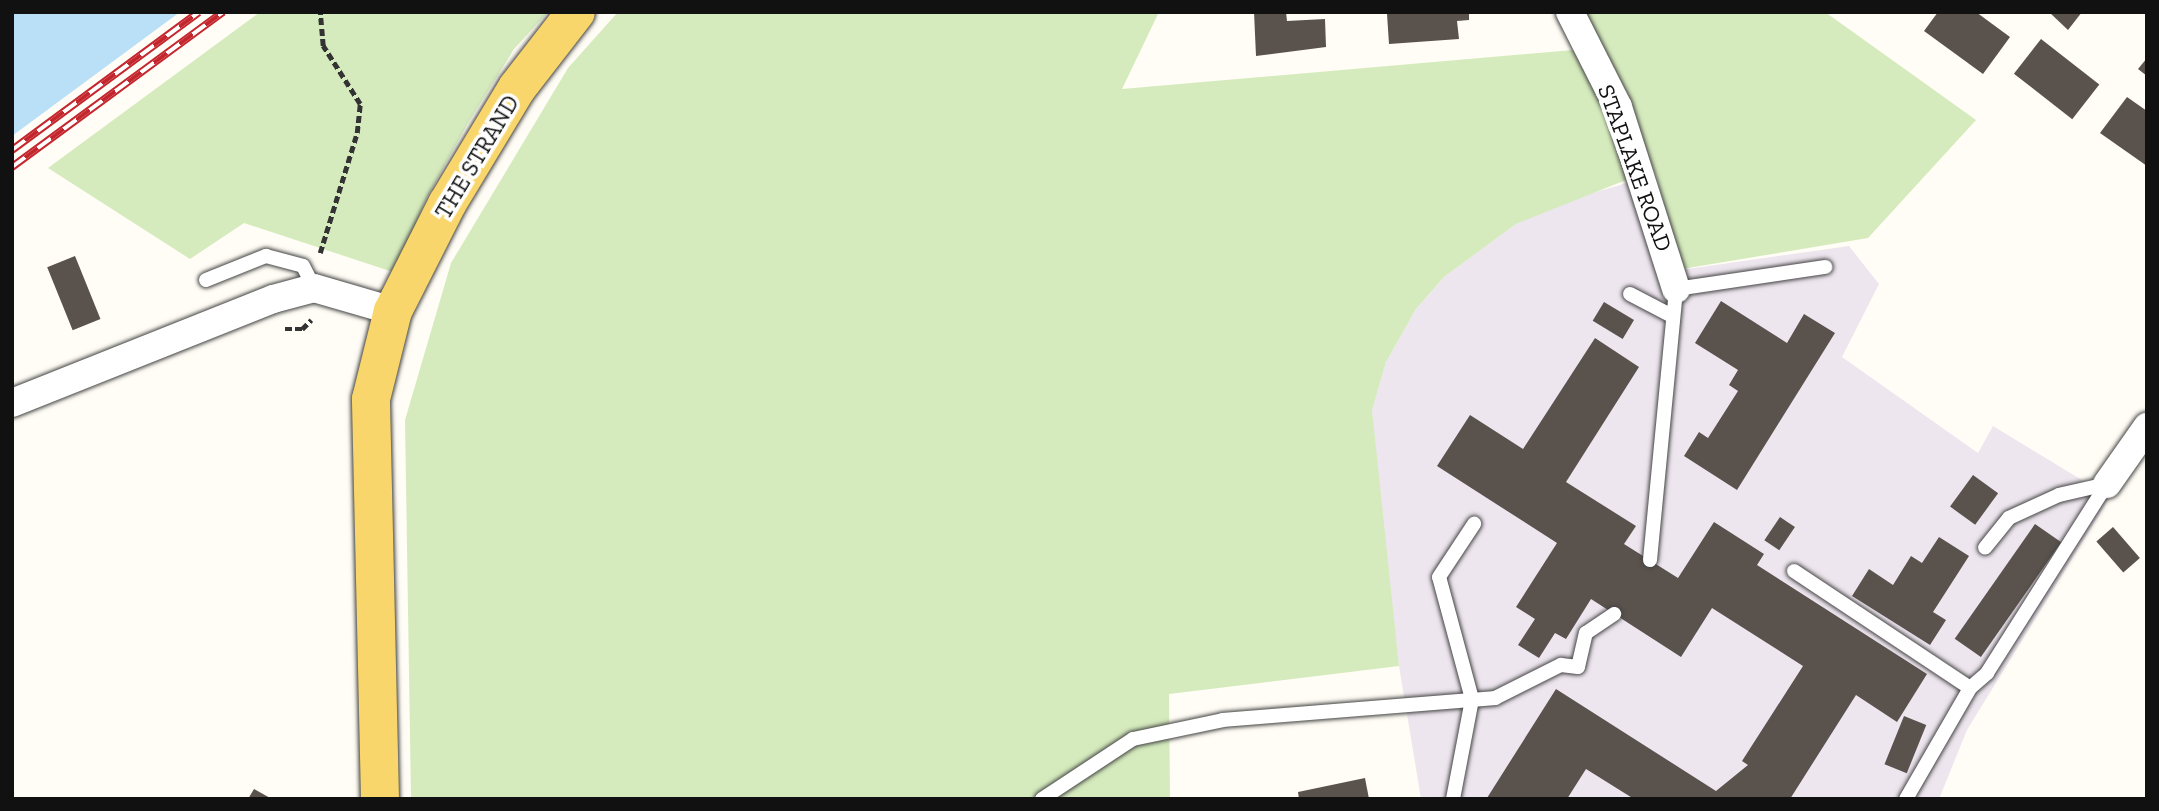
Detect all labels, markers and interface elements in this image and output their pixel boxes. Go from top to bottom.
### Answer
street label: STAPLAKE ROAD [1592,81,1678,255]
street label: THE STRAND [429,90,525,224]

